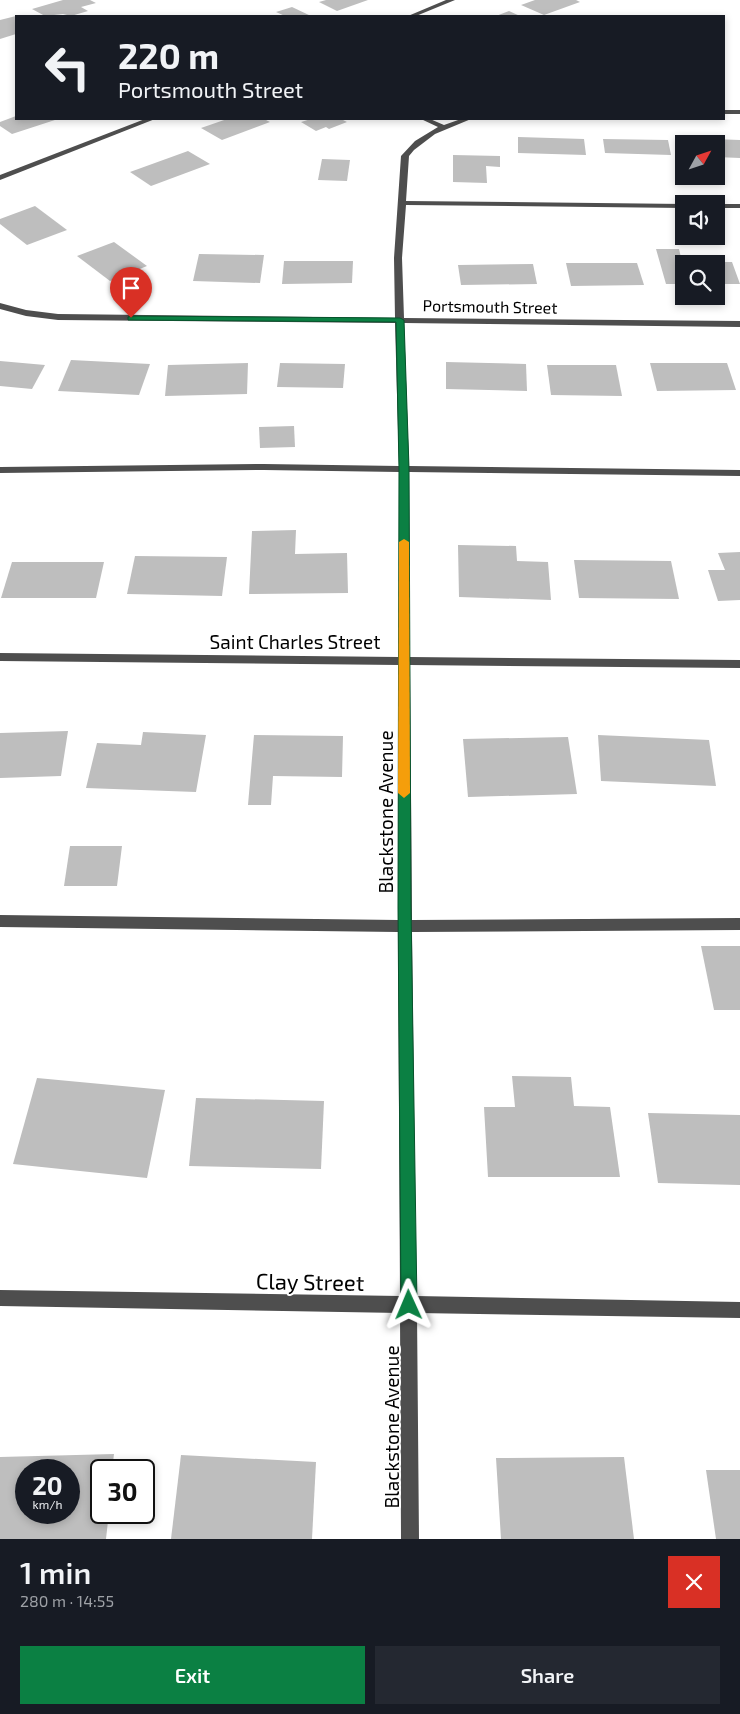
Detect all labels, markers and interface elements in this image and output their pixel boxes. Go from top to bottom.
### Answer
text: 220 m [118,34,219,76]
icon: left [35,35,100,100]
text: Portsmouth Street [118,76,303,102]
north arrow [675,135,725,185]
map controls [675,135,725,305]
button: sound [675,195,725,245]
button: search [675,255,725,305]
pin [110,267,152,318]
icon: arrive [117,274,145,302]
street label: Portsmouth Street [422,295,558,317]
street label: Saint Charles Street [210,630,380,653]
street label: Blackstone Avenue [374,730,397,894]
street label: Clay Street [256,1267,364,1295]
position arrow [382,1278,434,1330]
street label: Blackstone Avenue [380,1345,403,1509]
speed limit sign: 30 [90,1459,155,1524]
text: 20 [32,1470,63,1500]
text: km/h [33,1497,62,1511]
text: 1 min [20,1554,91,1590]
button: close [668,1556,720,1608]
text: 280 m · 14:55 [20,1591,114,1610]
button: Exit [20,1646,365,1704]
button: Share [375,1646,720,1704]

